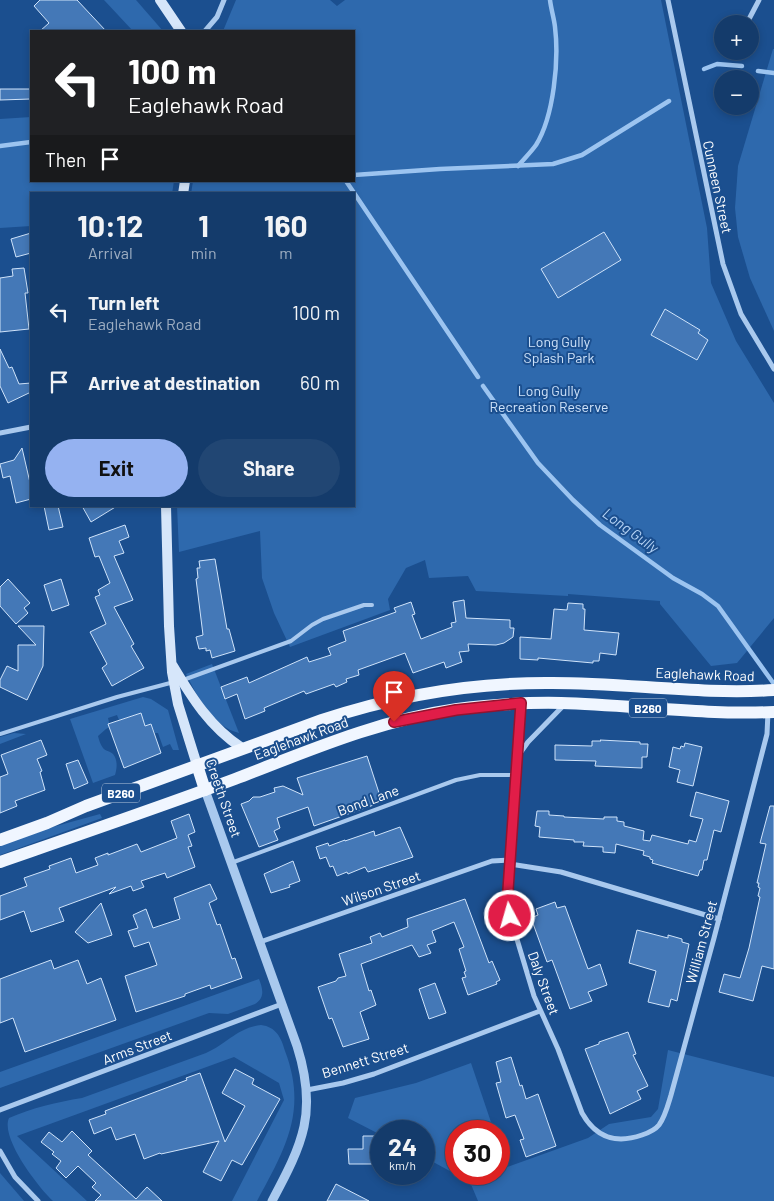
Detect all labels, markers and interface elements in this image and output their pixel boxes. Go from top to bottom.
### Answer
map controls [714,15,759,115]
button: + [714,15,759,60]
text: 100 m [128,49,217,91]
icon: left [45,50,110,115]
button: − [714,70,759,115]
text: Eaglehawk Road [128,91,284,117]
street label: Cunneen Street [700,139,736,235]
icon: arrive [96,145,124,173]
text: Then [45,148,86,171]
text: 10:12 [77,207,143,243]
text: 1 [198,207,209,243]
text: 160 [264,207,308,243]
text: Arrival [88,243,133,262]
text: min [191,243,217,262]
text: m [279,243,292,262]
text: Turn left [88,291,159,314]
icon: left [45,298,73,326]
text: 100 m [292,301,340,324]
text: Eaglehawk Road [88,314,201,333]
park label: Long Gully Splash Park [524,333,594,366]
icon: arrive [45,368,73,396]
text: Arrive at destination [88,371,260,394]
text: 60 m [300,371,340,394]
park label: Long Gully Recreation Reserve [490,382,608,415]
button: Exit [45,439,188,497]
button: Share [198,439,340,497]
water label: Long Gully [599,504,664,557]
street label: Eaglehawk Road [655,664,755,684]
pin [373,671,415,722]
icon: arrive [380,678,408,706]
road number: B260 [629,698,667,718]
street label: Eaglehawk Road [251,713,351,763]
street label: Creeth Street [203,756,245,840]
street label: Bond Lane [335,781,401,819]
road number: B260 [102,784,140,802]
street label: Wilson Street [339,867,423,909]
position arrow [483,889,535,941]
street label: William Street [682,898,720,986]
street label: Daly Street [525,949,563,1017]
street label: Arms Street [100,1026,174,1068]
street label: Bennett Street [320,1039,410,1081]
speed limit sign: 30 [445,1120,510,1185]
text: 24 [388,1131,417,1161]
text: km/h [389,1158,416,1172]

